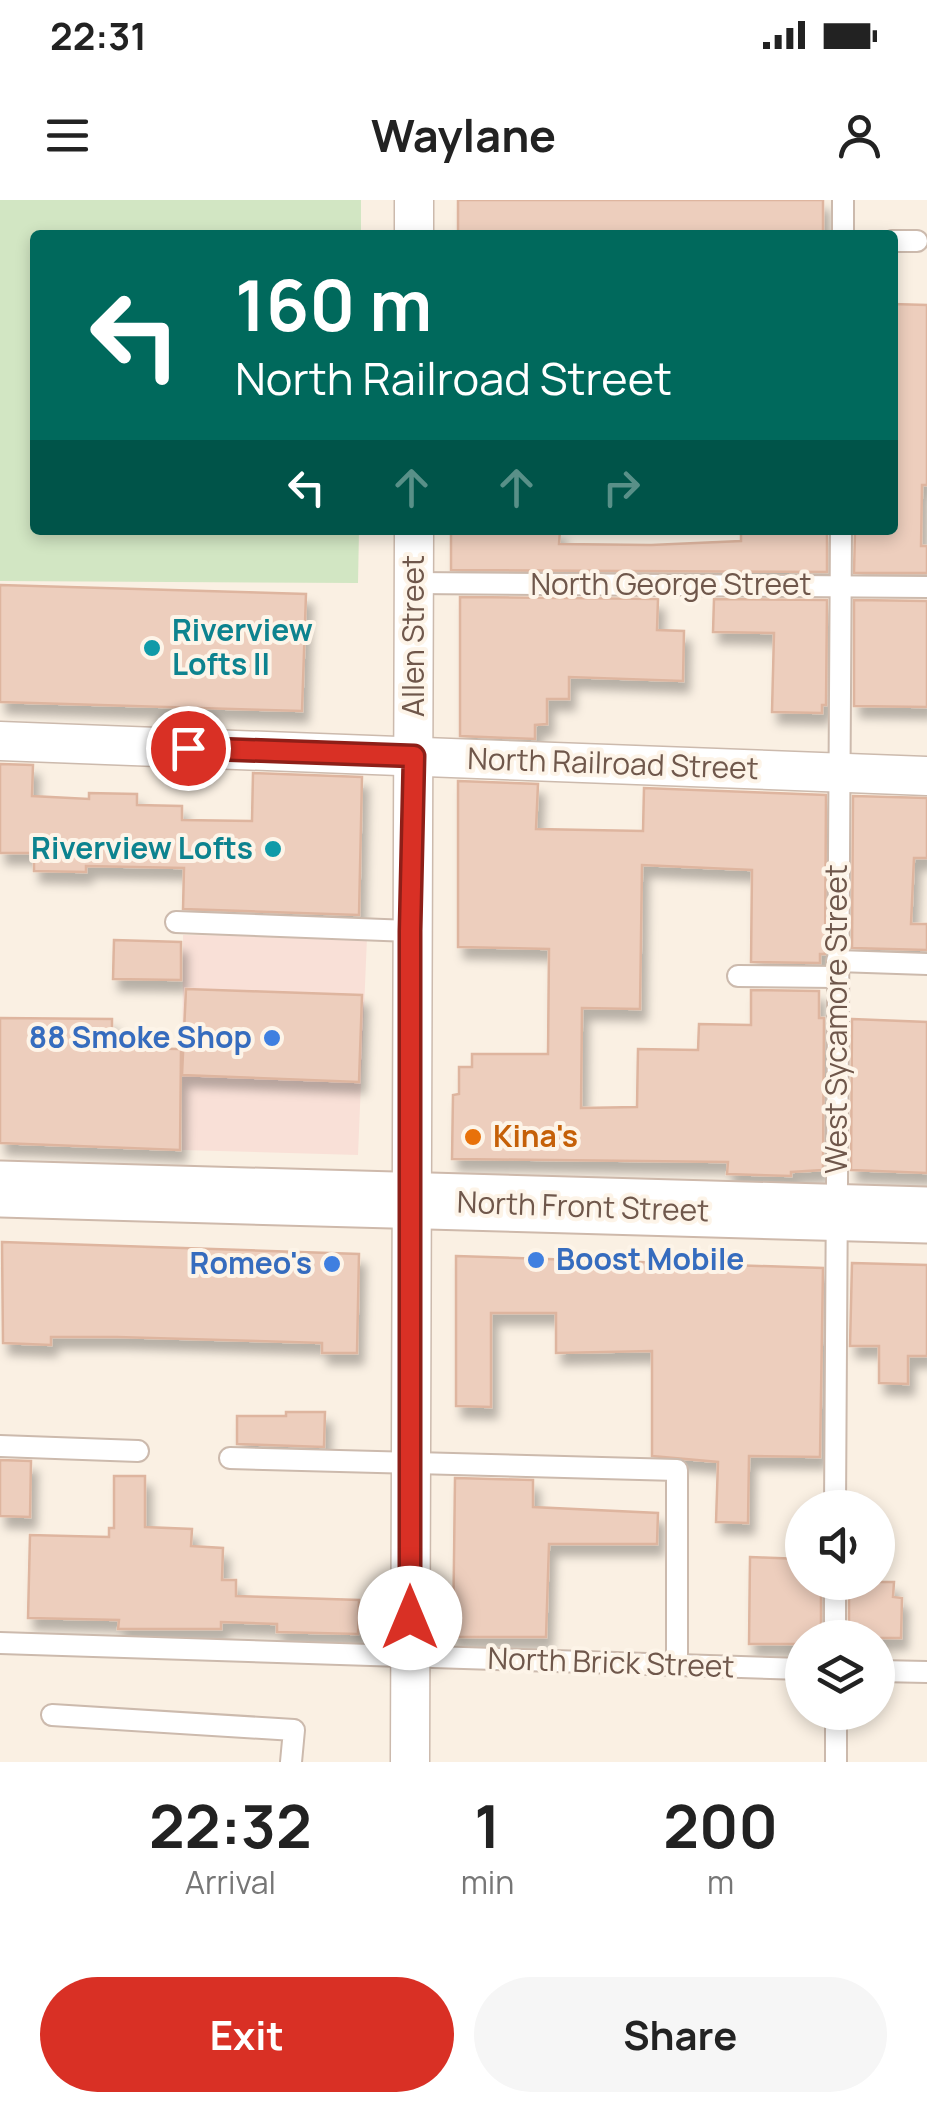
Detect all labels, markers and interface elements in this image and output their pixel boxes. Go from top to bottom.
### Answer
text: 22:31 [50,9,147,61]
text: Waylane [371,104,556,166]
icon: menu [40,108,95,163]
icon: person [832,108,887,163]
text: 160 m [235,256,432,352]
icon: left [70,270,200,400]
text: North Railroad Street [235,347,672,409]
icon: left [279,460,334,515]
icon: ahead [384,460,439,515]
icon: ahead [489,460,544,515]
icon: right [594,460,649,515]
street label: Allen Street [392,555,433,717]
street label: North George Street [531,563,811,604]
place label: Riverview Lofts II [172,609,313,684]
marker: Riverview Lofts II [141,637,163,659]
pin [146,706,231,791]
icon: arrive [161,721,216,776]
street label: North Railroad Street [467,737,759,788]
place label: Riverview Lofts [31,827,253,868]
marker: Riverview Lofts [262,838,284,860]
street label: West Sycamore Street [815,864,856,1174]
place label: 88 Smoke Shop [29,1016,252,1057]
marker: 88 Smoke Shop [261,1027,283,1049]
place label: Kina's [493,1115,578,1156]
marker: Kina's [462,1126,484,1148]
street label: North Front Street [456,1181,710,1230]
place label: Boost Mobile [556,1238,744,1279]
place label: Romeo's [190,1242,312,1283]
marker: Boost Mobile [525,1249,547,1271]
marker: Romeo's [321,1253,343,1275]
map controls [785,1490,895,1730]
button: sound [785,1490,895,1600]
position arrow [358,1566,462,1670]
button: layers [785,1620,895,1730]
street label: North Brick Street [487,1637,735,1686]
text: 22:32 [149,1784,312,1866]
text: 1 [474,1784,501,1866]
text: 200 [663,1784,778,1866]
text: Arrival [185,1860,276,1904]
text: min [461,1860,514,1904]
text: m [707,1860,734,1904]
button: Exit [40,1977,454,2092]
button: Share [474,1977,887,2092]

